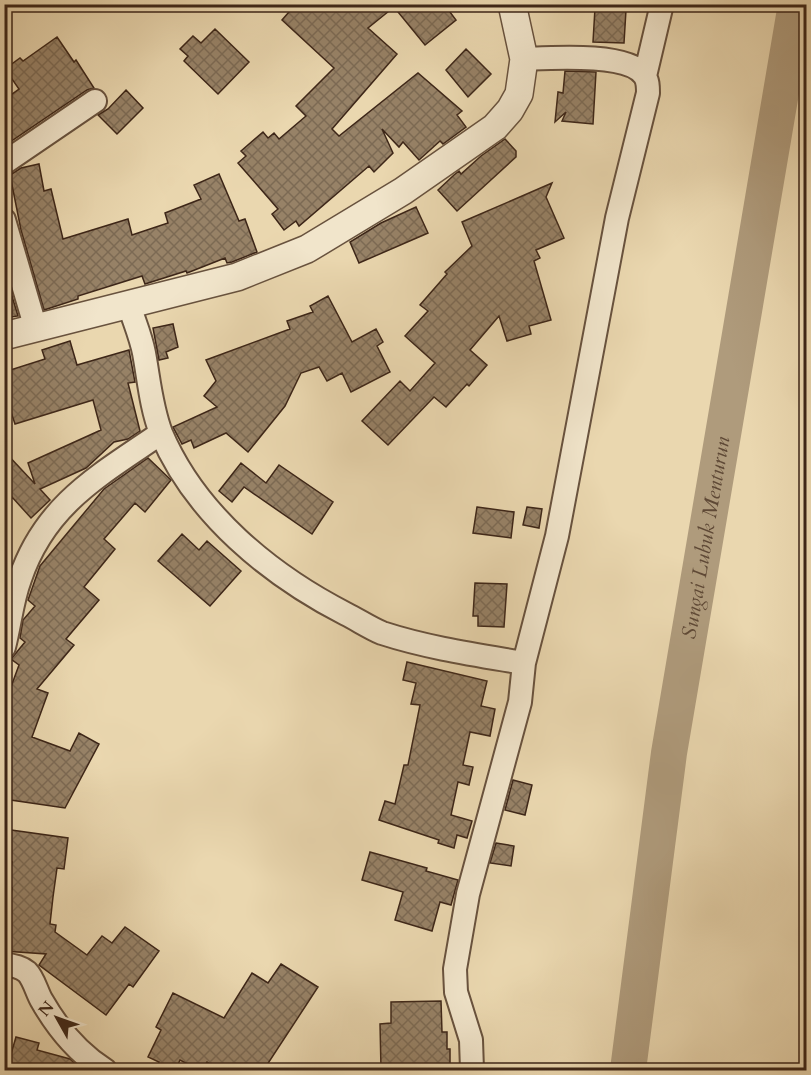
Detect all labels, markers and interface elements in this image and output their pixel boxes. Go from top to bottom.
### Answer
water label: Sungai Lubuk Menturun [675,434,738,641]
north arrow [27,988,87,1048]
text: N [33,997,59,1021]

